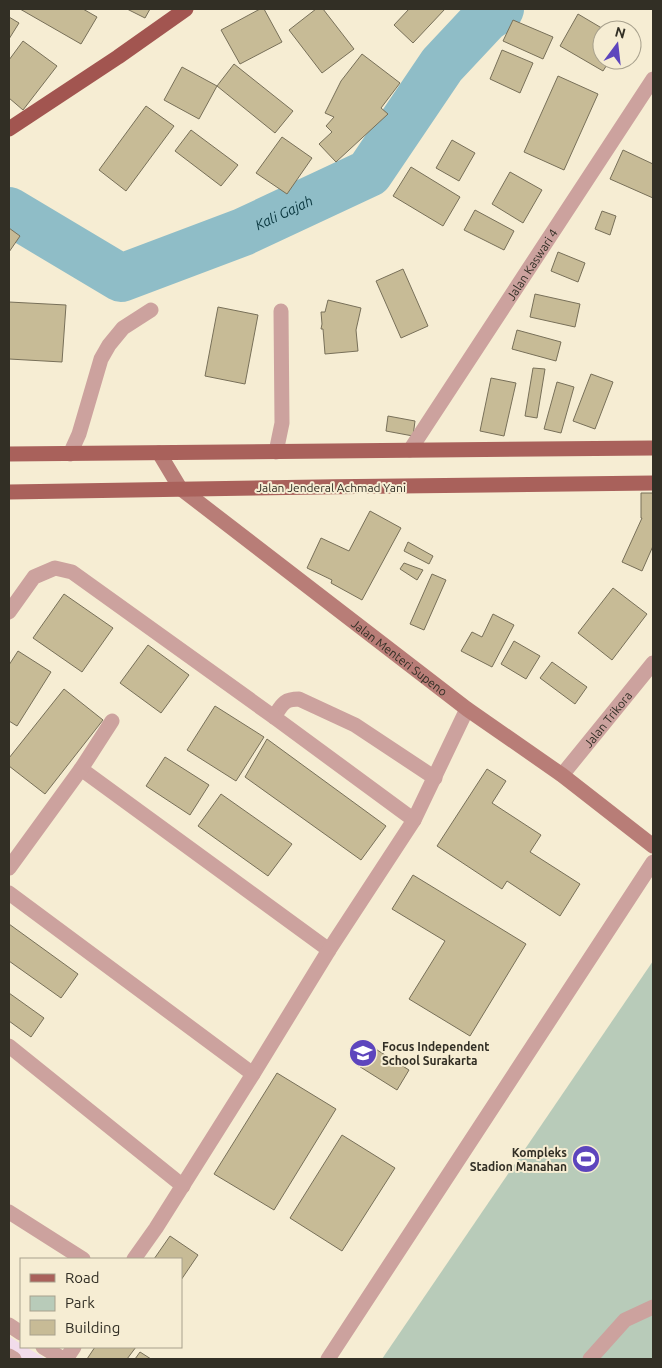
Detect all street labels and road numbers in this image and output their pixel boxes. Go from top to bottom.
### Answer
street label: Jalan Kaswari 4 [504,226,560,302]
street label: Jalan Jenderal Achmad Yani [256,481,406,494]
street label: Jalan Menteri Supeno [349,616,450,698]
street label: Jalan Trikora [581,688,634,750]

